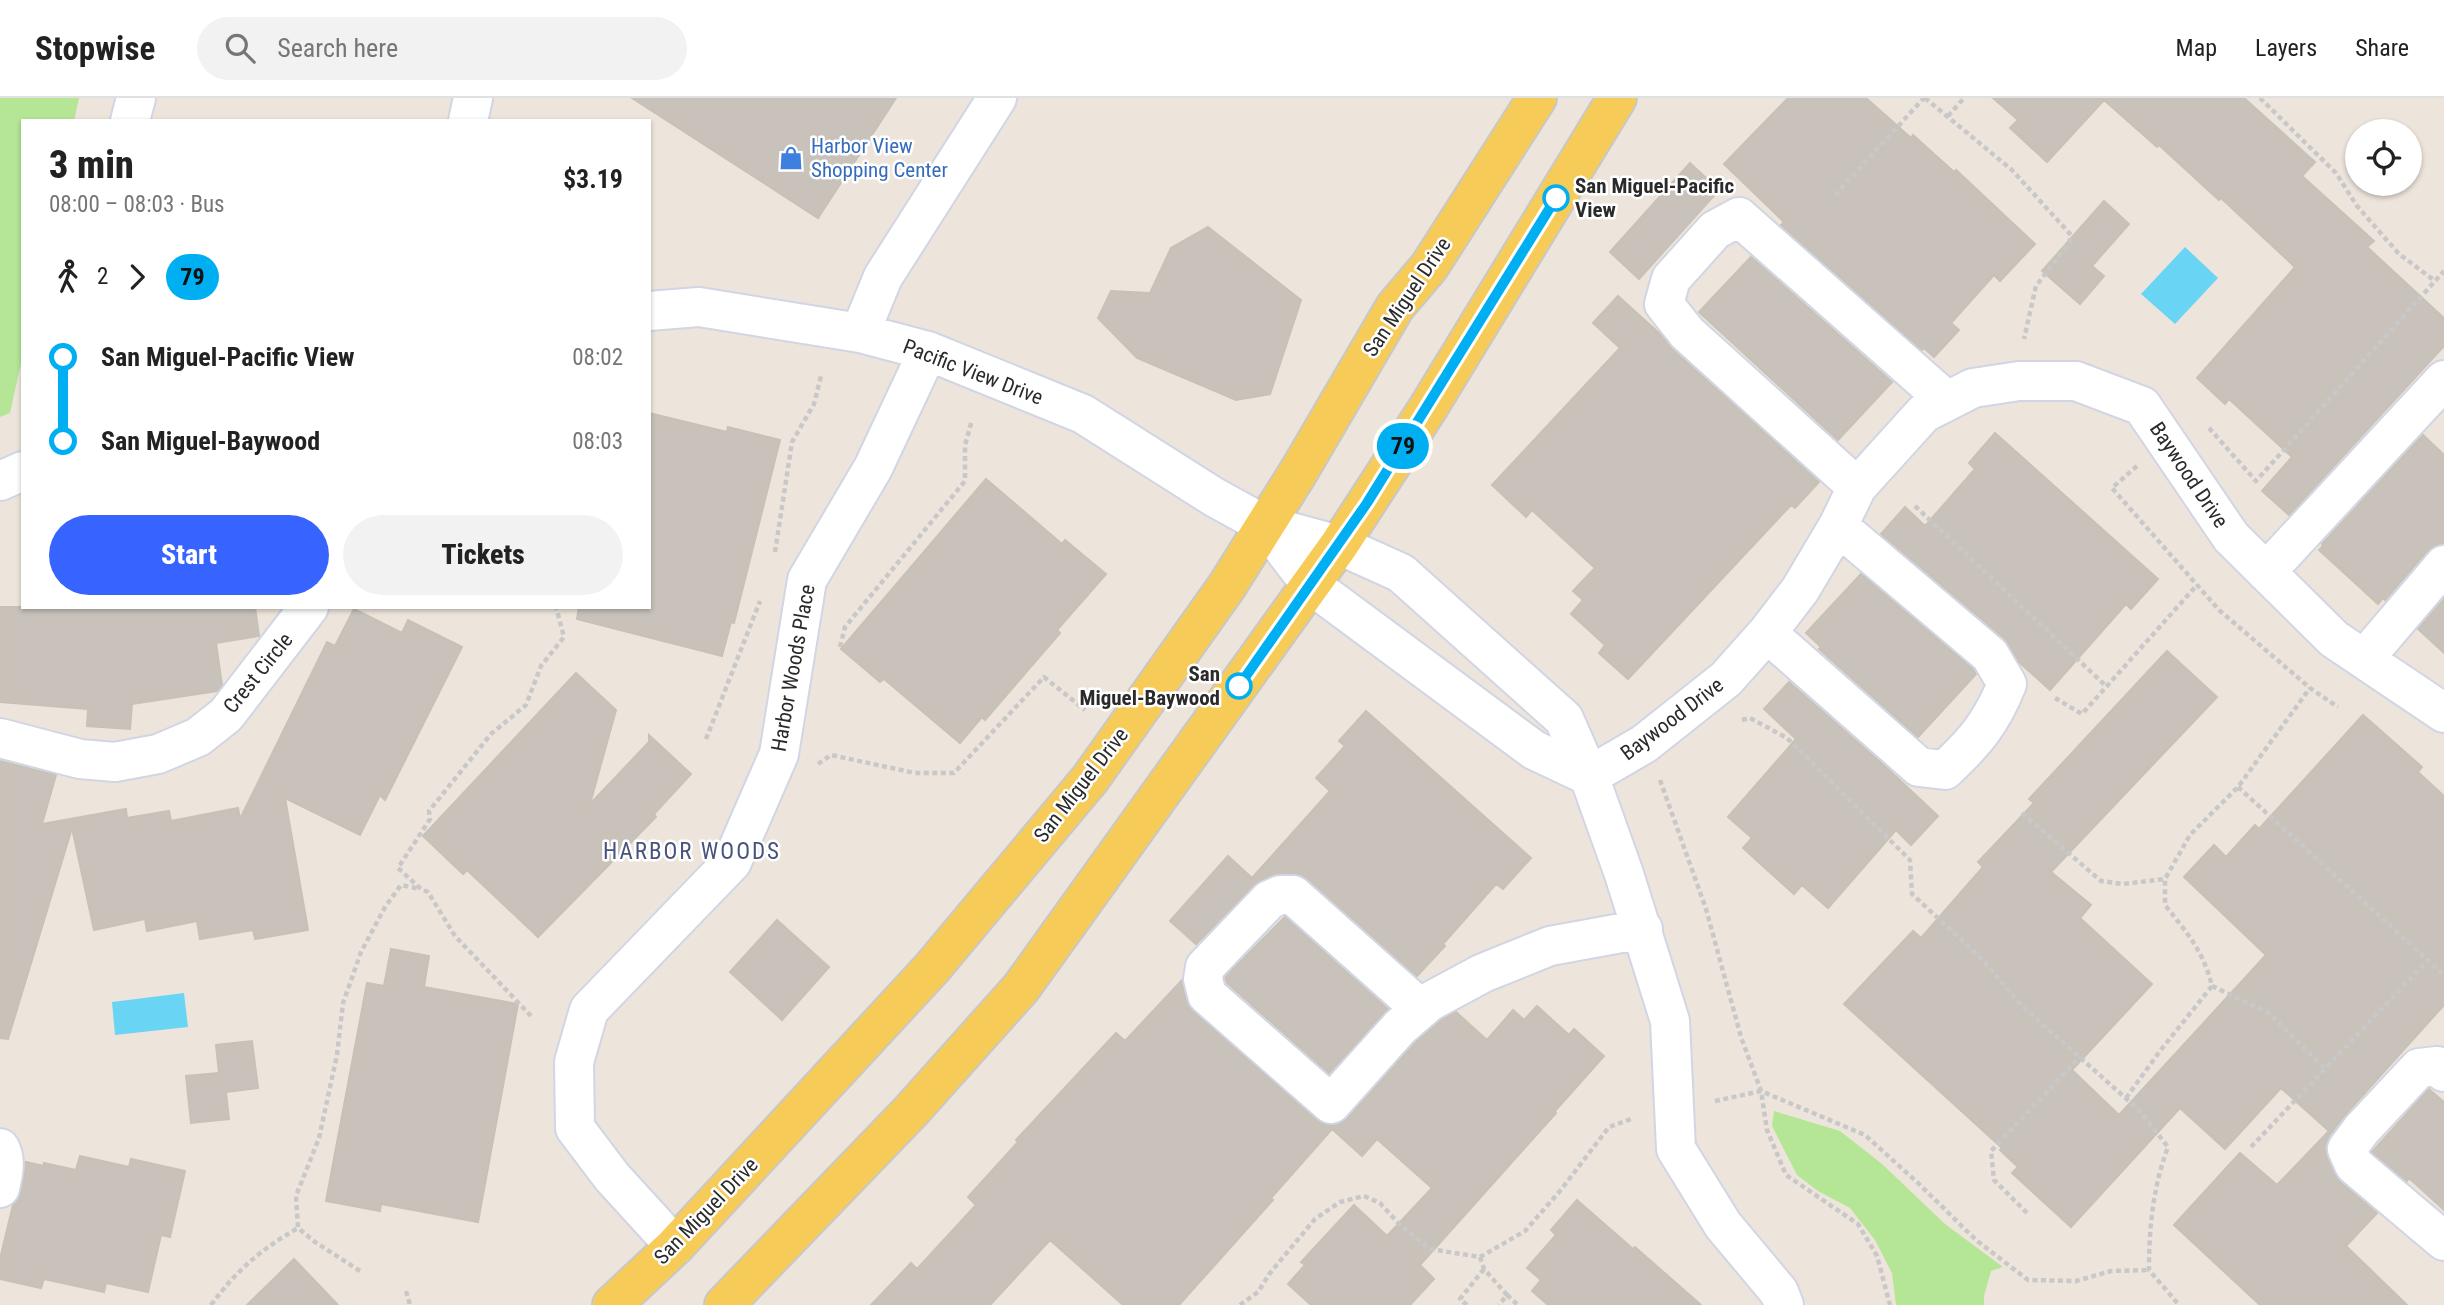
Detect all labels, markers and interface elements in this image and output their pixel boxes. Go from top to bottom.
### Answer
search box [197,17,687,80]
text: Stopwise [35,29,155,68]
icon: search [221,29,259,67]
text: Search here [277,33,398,63]
text: Map [2176,34,2217,62]
text: Layers [2255,34,2317,62]
text: Share [2355,34,2409,62]
map controls [2345,119,2422,196]
button: locate [2345,119,2422,196]
place label: Harbor View Shopping Center [811,134,948,182]
text: 3 min [49,143,134,187]
shop icon: Harbor View Shopping Center [777,144,805,172]
text: $3.19 [563,164,623,194]
place label: San Miguel-Pacific View [1575,174,1735,222]
marker: San Miguel-Pacific View [1543,185,1569,211]
text: 08:00 – 08:03 · Bus [49,191,225,218]
street label: San Miguel Drive [1358,233,1456,361]
icon: walk [49,258,87,296]
icon: forward [118,258,156,296]
text: 2 [97,263,108,290]
text: 79 [180,263,205,291]
street label: Pacific View Drive [900,334,1046,410]
text: San Miguel-Pacific View [101,342,355,372]
text: 08:02 [572,344,623,371]
street label: Baywood Drive [2145,418,2233,532]
line badge: 79 [1372,423,1434,469]
text: San Miguel-Baywood [101,426,320,456]
text: 08:03 [572,428,623,455]
text: 79 [1391,432,1415,460]
button: Start [49,515,329,595]
button: Tickets [343,515,623,595]
street label: Harbor Woods Place [766,582,820,753]
street label: Crest Circle [219,628,298,718]
place label: San Miguel-Baywood [1079,662,1220,710]
marker: San Miguel-Baywood [1226,673,1252,699]
street label: Baywood Drive [1616,673,1728,765]
street label: San Miguel Drive [1029,723,1133,847]
district label: HARBOR WOODS [603,838,781,865]
street label: San Miguel Drive [649,1153,763,1269]

